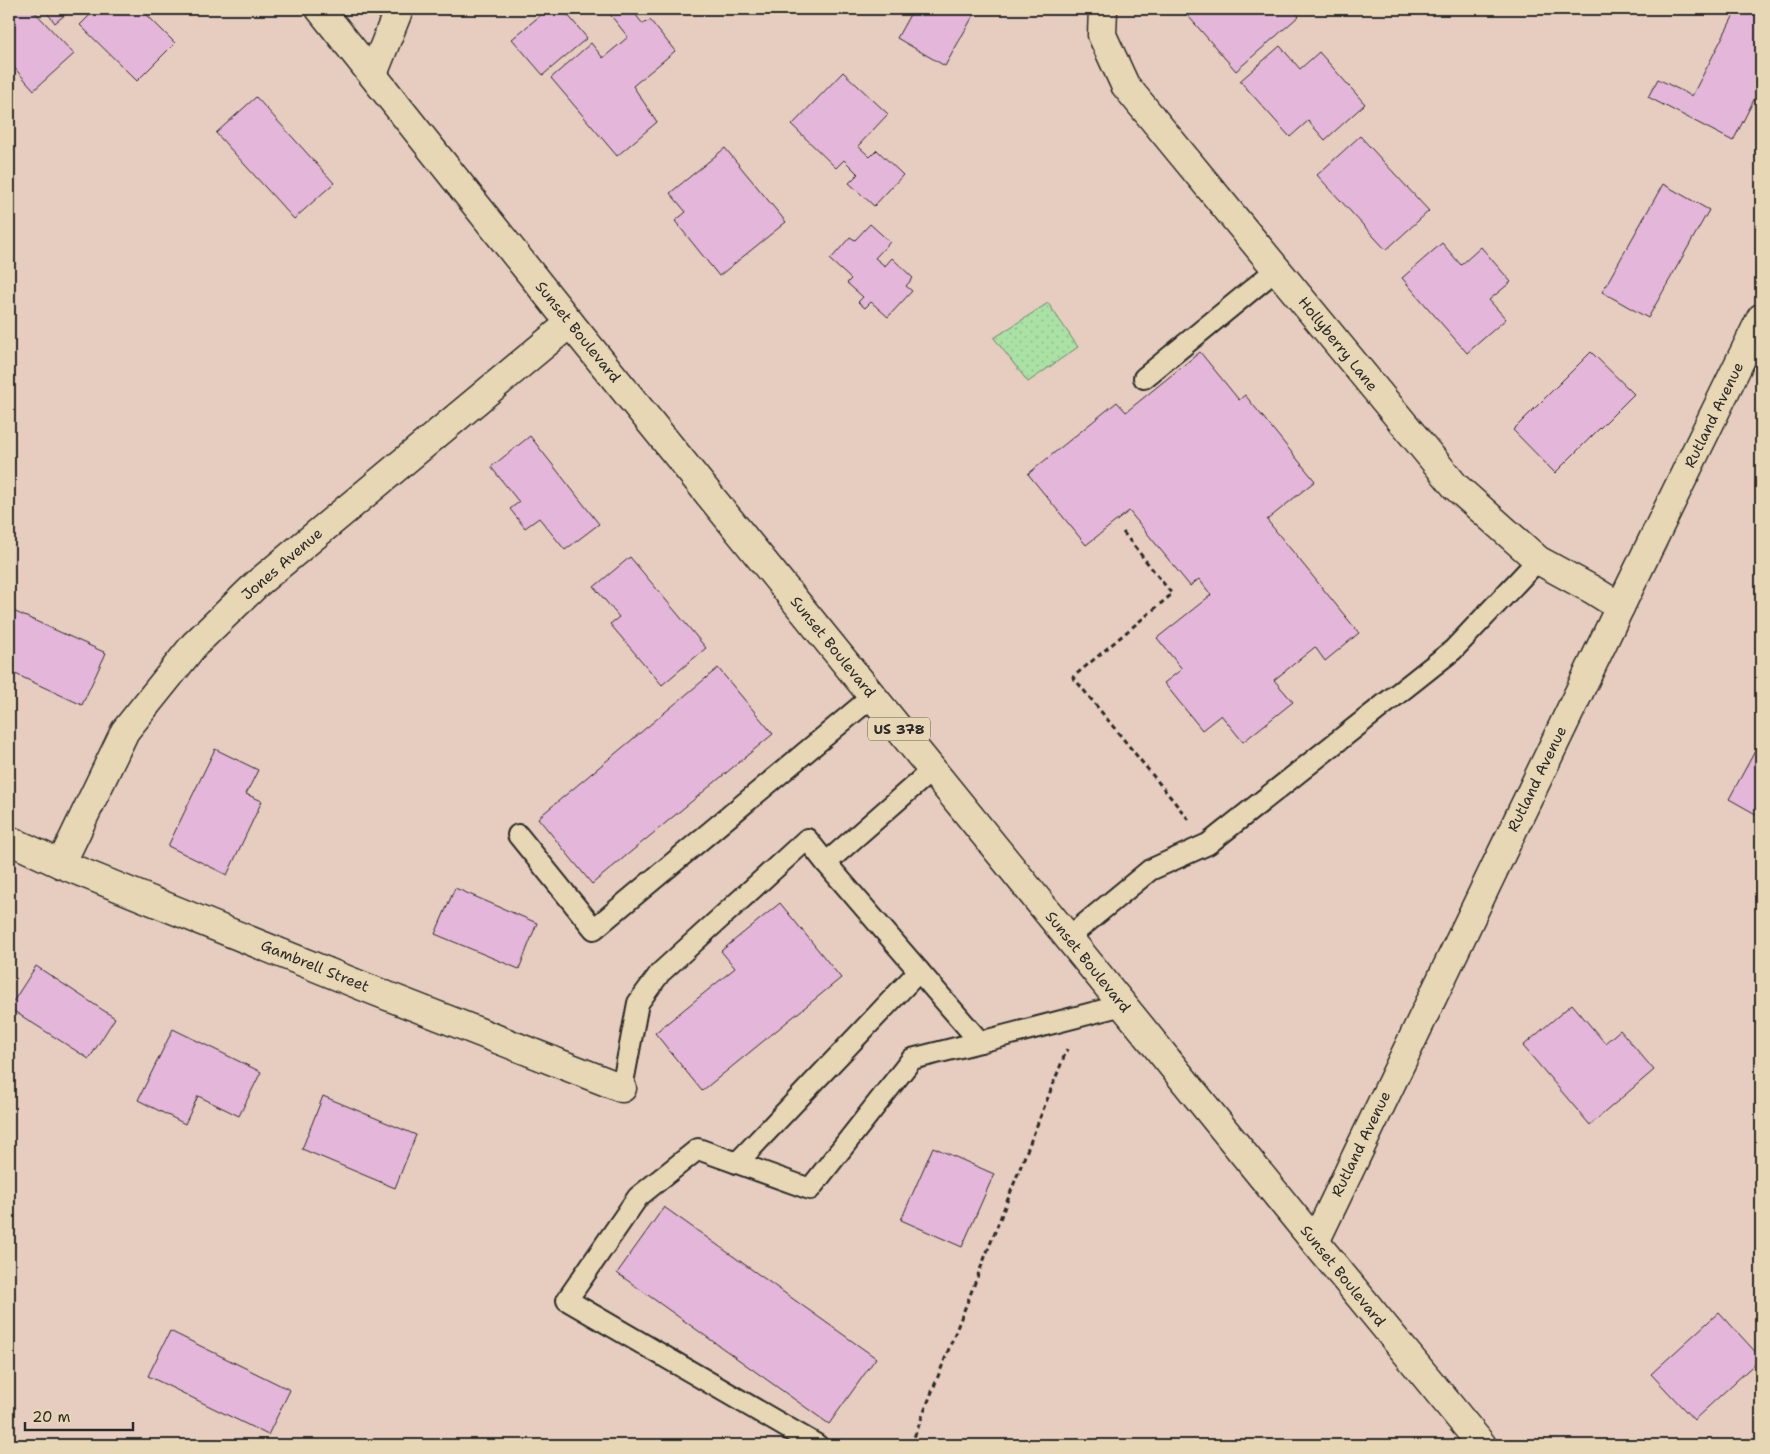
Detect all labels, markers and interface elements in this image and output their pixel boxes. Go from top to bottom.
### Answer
street label: Sunset Boulevard [531,277,625,387]
street label: Hollyberry Lane [1294,293,1382,395]
street label: Rutland Avenue [1680,359,1748,471]
street label: Jones Avenue [237,523,327,605]
street label: Sunset Boulevard [786,592,880,702]
road number: US 378 [868,718,930,741]
street label: Rutland Avenue [1503,723,1571,835]
street label: Sunset Boulevard [1041,907,1135,1017]
street label: Gambrell Street [258,935,372,997]
street label: Rutland Avenue [1327,1088,1395,1200]
street label: Sunset Boulevard [1296,1221,1390,1331]
scale bar [25,1399,132,1431]
text: 20 m [32,1407,71,1427]

